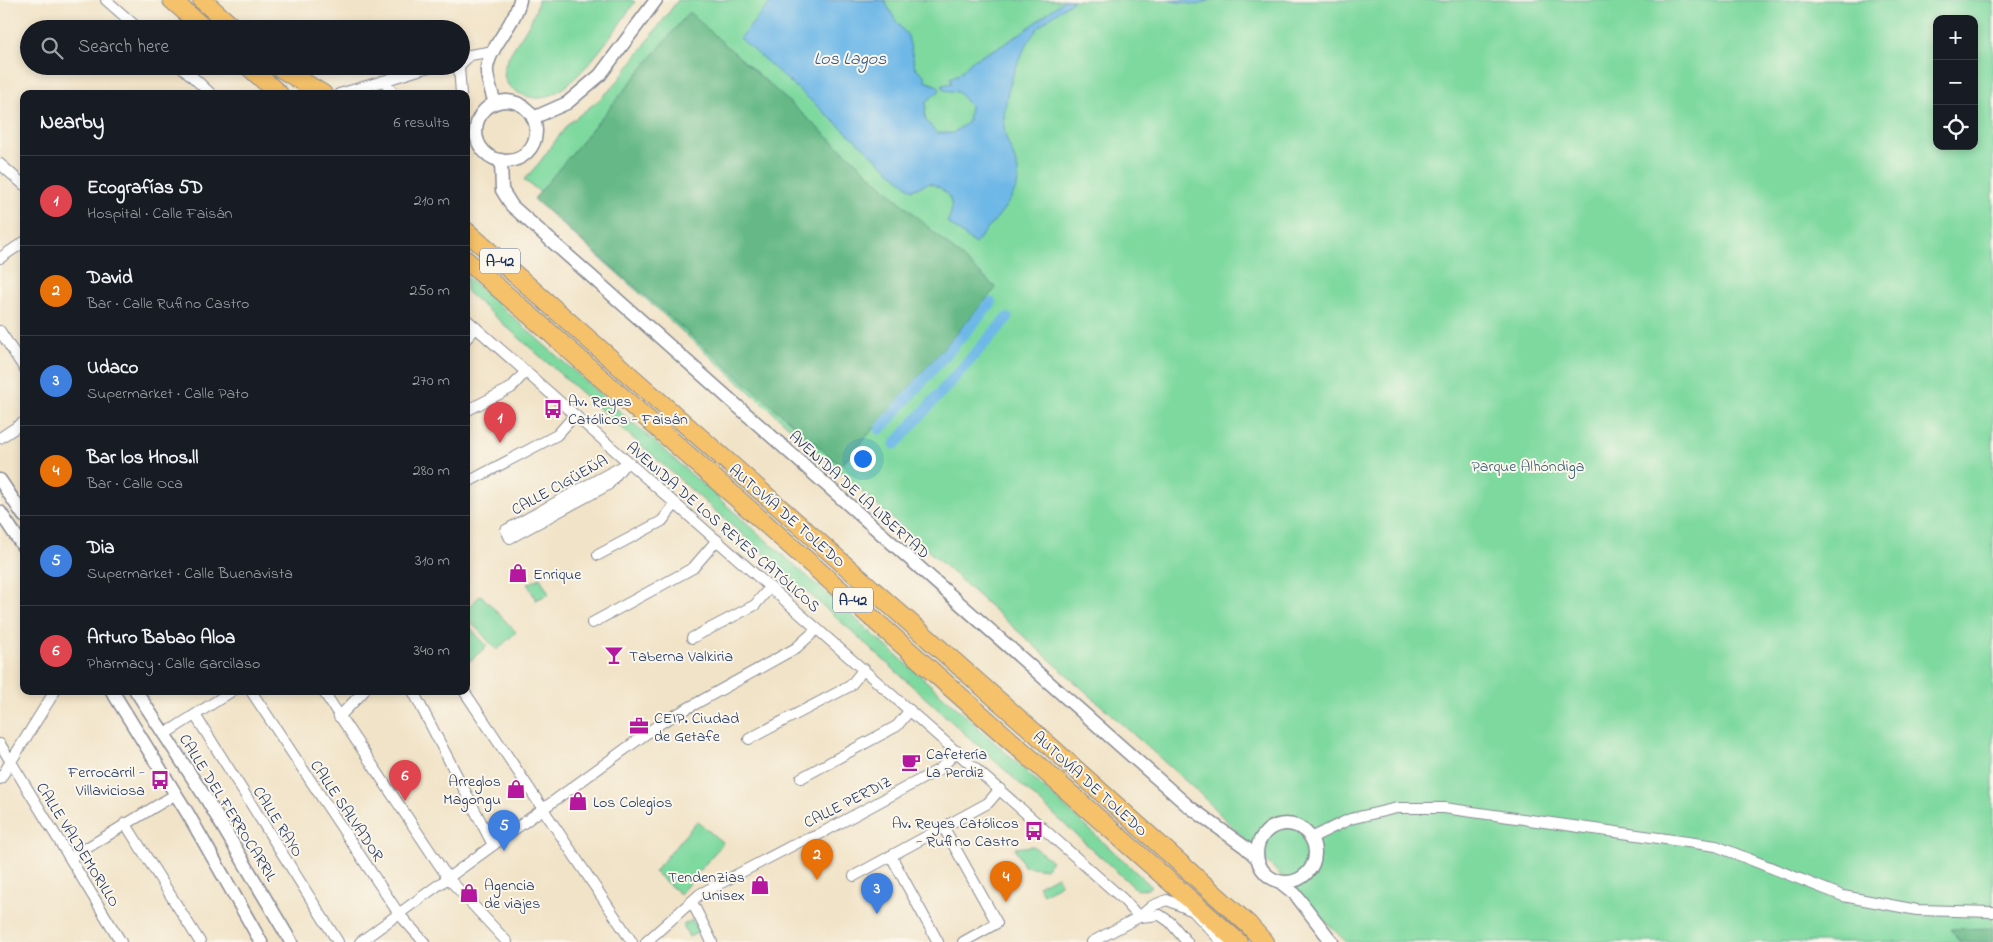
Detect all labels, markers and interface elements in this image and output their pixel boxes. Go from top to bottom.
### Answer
map controls [1933,15,1978,150]
button: + [1933,15,1978,60]
search box [20,20,470,75]
icon: search [38,34,66,62]
text: Search here [78,34,169,61]
water label: Los Lagos [814,47,887,73]
button: − [1933,60,1978,105]
button: locate [1933,105,1978,150]
text: Nearby [40,108,104,138]
text: 6 results [393,111,450,135]
text: Ecografías 5D [87,175,203,202]
text: 1 [53,189,59,213]
text: 210 m [414,189,450,213]
text: Hospital · Calle Faisán [87,202,232,226]
road number: A-42 [480,248,520,274]
text: David [87,265,133,292]
text: 2 [52,279,60,303]
text: 250 m [410,279,450,303]
text: Bar · Calle Rufino Castro [87,292,249,316]
text: Udaco [87,355,138,382]
text: 3 [53,369,59,393]
text: 270 m [412,369,450,393]
text: Supermarket · Calle Pato [87,382,249,406]
place label: Av. Reyes Católicos - Faisán [568,390,688,432]
bus stop icon: Av. Reyes Católicos - Faisán [542,398,564,420]
pin: 1 [484,402,516,443]
street label: AVENIDA DE LA LIBERTAD [783,426,934,565]
street label: AVENIDA DE LOS REYES CATÓLICOS [620,436,825,619]
text: Bar los Hnos.ll [87,445,198,472]
your location [850,446,876,472]
street label: CALLE CIGÜEÑA [507,449,613,522]
park label: Parque Alhóndiga [1472,455,1584,479]
text: 4 [53,459,59,483]
text: 280 m [413,459,450,483]
street label: AUTOVÍA DE TOLEDO [723,459,850,574]
text: Bar · Calle Oca [87,472,183,496]
text: Dia [87,535,115,562]
text: 5 [51,549,61,573]
text: 310 m [415,549,450,573]
text: Supermarket · Calle Buenavista [87,562,293,586]
shop icon: Enrique [507,562,529,584]
place label: Enrique [533,563,582,587]
road number: A-42 [833,588,873,612]
text: Arturo Babao Aloa [87,625,235,652]
text: 6 [52,639,60,663]
text: 340 m [413,639,450,663]
bar icon: Taberna Valkiria [603,644,625,666]
place label: Taberna Valkiria [629,645,733,669]
text: Pharmacy · Calle Garcilaso [87,652,260,676]
place label: CEIP. Ciudad de Getafe [654,707,739,749]
office icon: CEIP. Ciudad de Getafe [628,715,650,737]
street label: AUTOVÍA DE TOLEDO [1027,726,1153,843]
street label: CALLE DEL FERROCARRIL [172,730,283,887]
place label: Cafetería La Perdiz [926,743,987,785]
cafe icon: Cafetería La Perdiz [900,751,922,773]
street label: CALLE SALVADOR [303,756,389,867]
pin: 6 [389,760,421,801]
place label: Ferrocarril - Villaviciosa [67,761,145,803]
bus stop icon: Ferrocarril - Villaviciosa [149,769,171,791]
place label: Arreglos Magongu [443,770,501,812]
street label: CALLE PERDIZ [800,770,896,835]
street label: CALLE VALDEMORILLO [29,778,125,912]
shop icon: Arreglos Magongu [505,778,527,800]
street label: CALLE RAYO [246,782,309,862]
shop icon: Los Colegios [567,790,589,812]
place label: Los Colegios [593,791,672,815]
pin: 5 [488,810,520,851]
place label: Av. Reyes Católicos - Rufino Castro [892,812,1019,854]
bus stop icon: Av. Reyes Católicos - Rufino Castro [1023,820,1045,842]
pin: 2 [801,839,833,880]
pin: 4 [990,861,1022,902]
place label: TendenZias Unisex [668,866,745,908]
pin: 3 [861,873,893,914]
place label: Agencia de viajes [484,874,540,916]
shop icon: TendenZias Unisex [749,874,771,896]
shop icon: Agencia de viajes [458,882,480,904]

